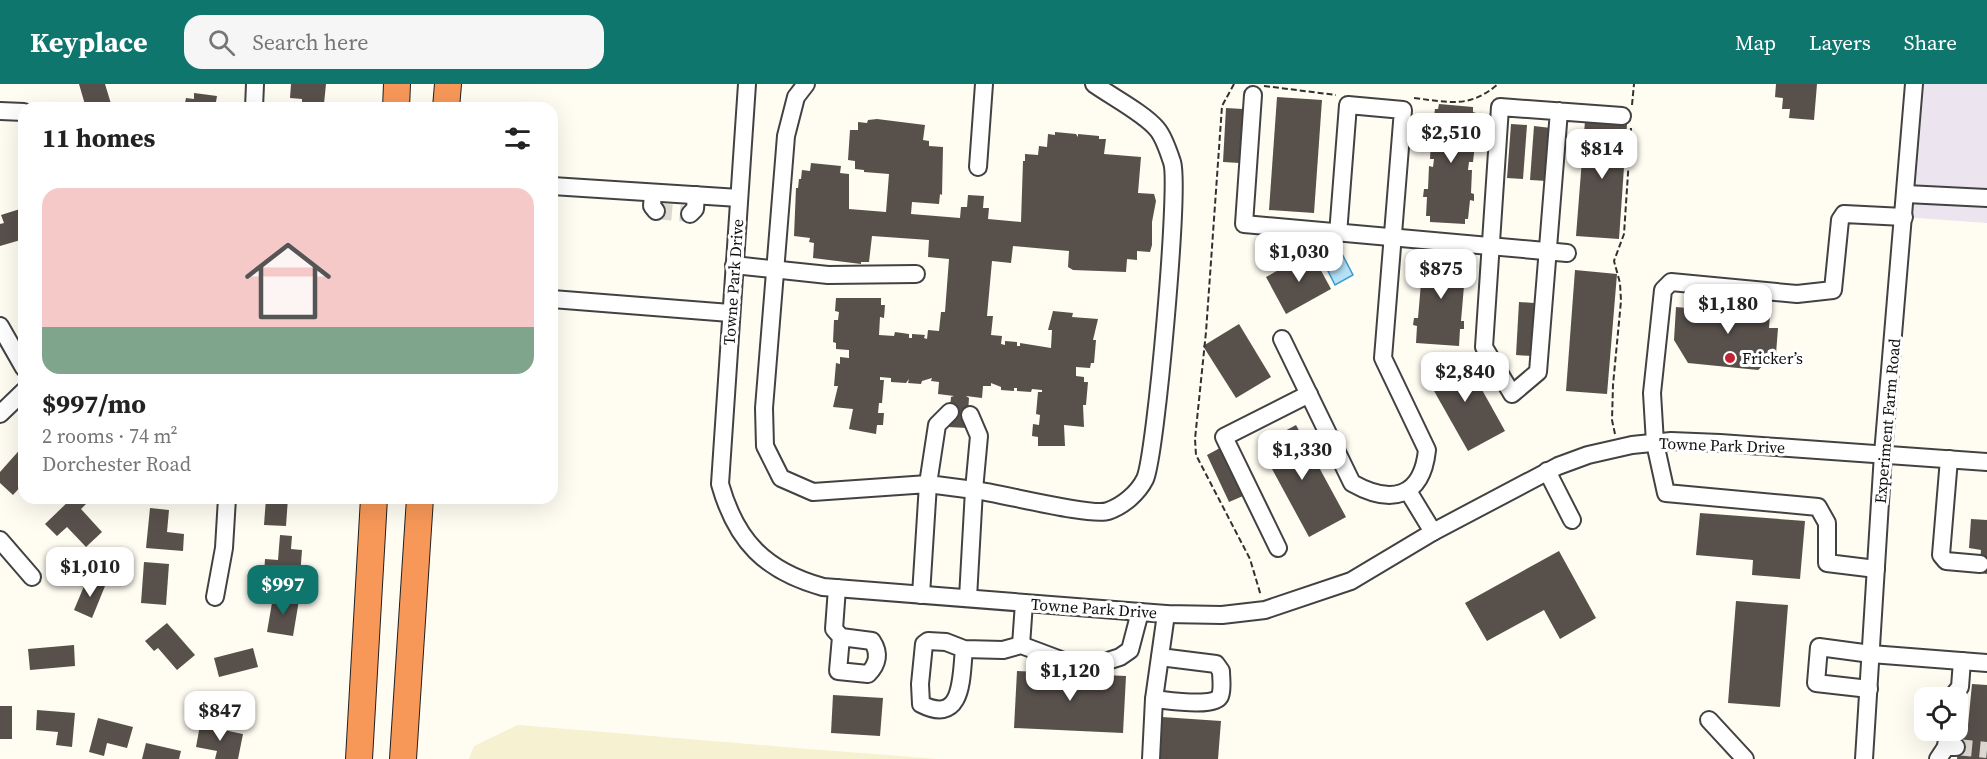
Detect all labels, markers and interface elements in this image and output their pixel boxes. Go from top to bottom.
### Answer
search box [184,15,604,69]
text: Keyplace [30,23,148,61]
icon: search [205,26,238,59]
text: Search here [253,27,369,57]
text: Map [1735,28,1776,57]
text: Layers [1809,28,1871,57]
text: Share [1904,28,1957,57]
pin: $2,510 [1402,113,1500,164]
text: $2,510 [1421,118,1481,146]
text: 11 homes [42,120,155,156]
icon: filters [501,122,534,155]
pin: $814 [1566,129,1638,180]
text: $814 [1580,134,1624,162]
street label: Towne Park Drive [718,218,748,346]
icon: home [234,227,342,335]
pin: $1,030 [1250,232,1348,283]
text: $1,030 [1269,237,1329,265]
pin: $875 [1405,249,1477,300]
text: $875 [1419,254,1463,282]
pin: $1,180 [1679,284,1777,335]
text: $1,180 [1698,289,1758,317]
street label: Experiment Farm Road [1869,337,1905,505]
place label: Fricker’s [1742,347,1803,369]
marker: Fricker’s [1723,351,1737,365]
pin: $2,840 [1416,352,1514,403]
text: $2,840 [1435,357,1495,385]
text: $997/mo [42,386,146,422]
text: 2 rooms · 74 m² [42,422,178,450]
pin: $1,330 [1253,430,1351,481]
street label: Towne Park Drive [1659,432,1785,458]
text: $1,330 [1272,435,1332,463]
text: Dorchester Road [42,450,191,478]
pin: $1,010 [41,547,139,598]
text: $1,010 [60,552,120,580]
pin: $997 [247,565,319,616]
text: $997 [261,570,305,598]
street label: Towne Park Drive [1030,593,1158,623]
pin: $1,120 [1021,651,1119,702]
text: $1,120 [1040,656,1100,684]
map controls [1914,687,1968,741]
button: locate [1914,687,1968,741]
pin: $847 [184,691,256,742]
text: $847 [198,696,242,724]

